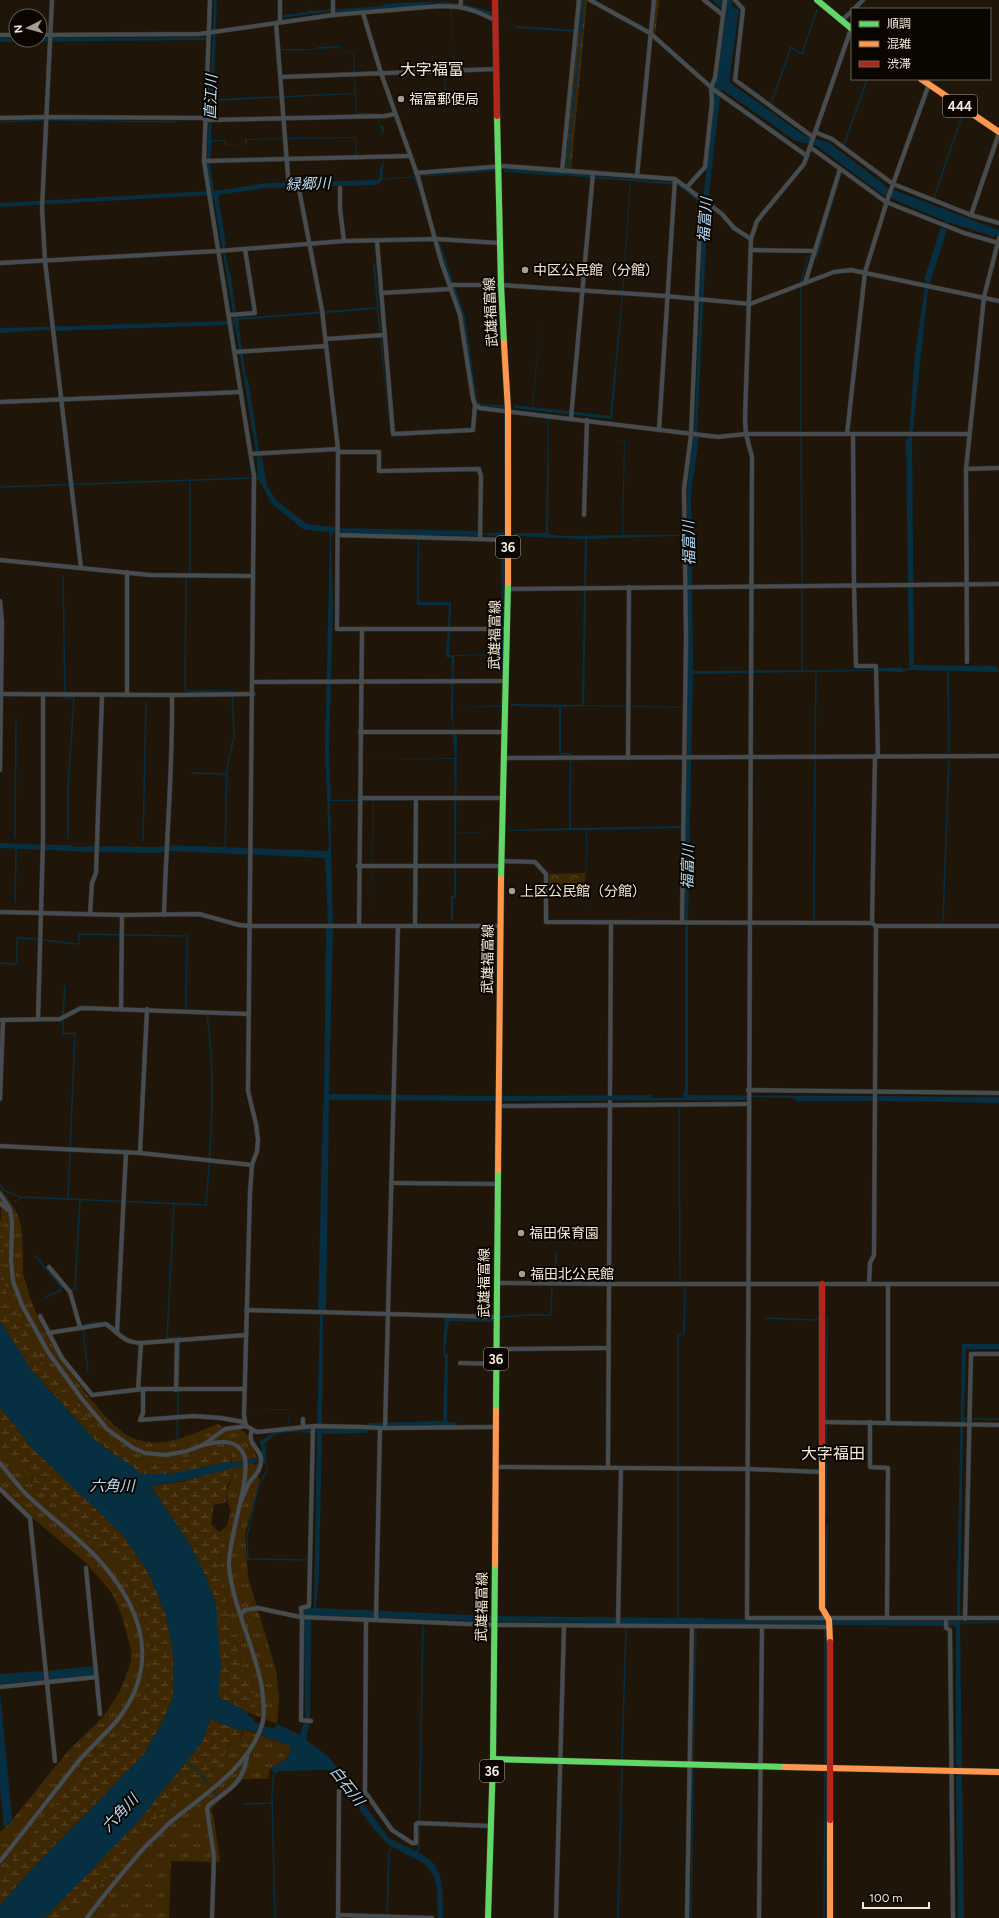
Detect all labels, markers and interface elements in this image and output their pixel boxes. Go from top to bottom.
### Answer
north arrow [8,8,48,48]
legend [851,8,991,80]
text: 順調 [887,17,911,31]
text: N [12,24,25,34]
text: 混雑 [887,37,911,51]
text: 渋滞 [887,57,911,71]
district label: 大字福富 [400,60,464,79]
water label: 直江川 [201,72,221,120]
place label: 福富郵便局 [409,91,479,108]
marker: 福富郵便局 [396,94,406,104]
road number: 444 [943,95,977,117]
water label: 緑郷川 [285,174,333,194]
water label: 福富川 [694,195,716,243]
place label: 中区公民館（分館） [533,262,659,279]
marker: 中区公民館（分館） [520,265,530,275]
street label: 武雄福富線 [481,277,501,347]
water label: 福富川 [680,518,698,566]
road number: 36 [496,536,520,558]
street label: 武雄福富線 [486,600,504,670]
water label: 福富川 [679,842,697,890]
place label: 上区公民館（分館） [520,883,646,900]
marker: 上区公民館（分館） [507,886,517,896]
street label: 武雄福富線 [479,924,497,994]
place label: 福田保育園 [529,1225,599,1242]
marker: 福田保育園 [516,1228,526,1238]
street label: 武雄福富線 [476,1248,493,1318]
place label: 福田北公民館 [530,1266,614,1283]
marker: 福田北公民館 [517,1269,527,1279]
road number: 36 [484,1348,508,1370]
district label: 大字福田 [801,1444,865,1463]
water label: 六角川 [89,1477,136,1495]
street label: 武雄福富線 [473,1572,491,1642]
road number: 36 [480,1760,504,1782]
water label: 白石川 [326,1763,369,1811]
water label: 六角川 [98,1789,143,1836]
scale bar [863,1884,929,1910]
text: 100 m [869,1891,903,1905]

